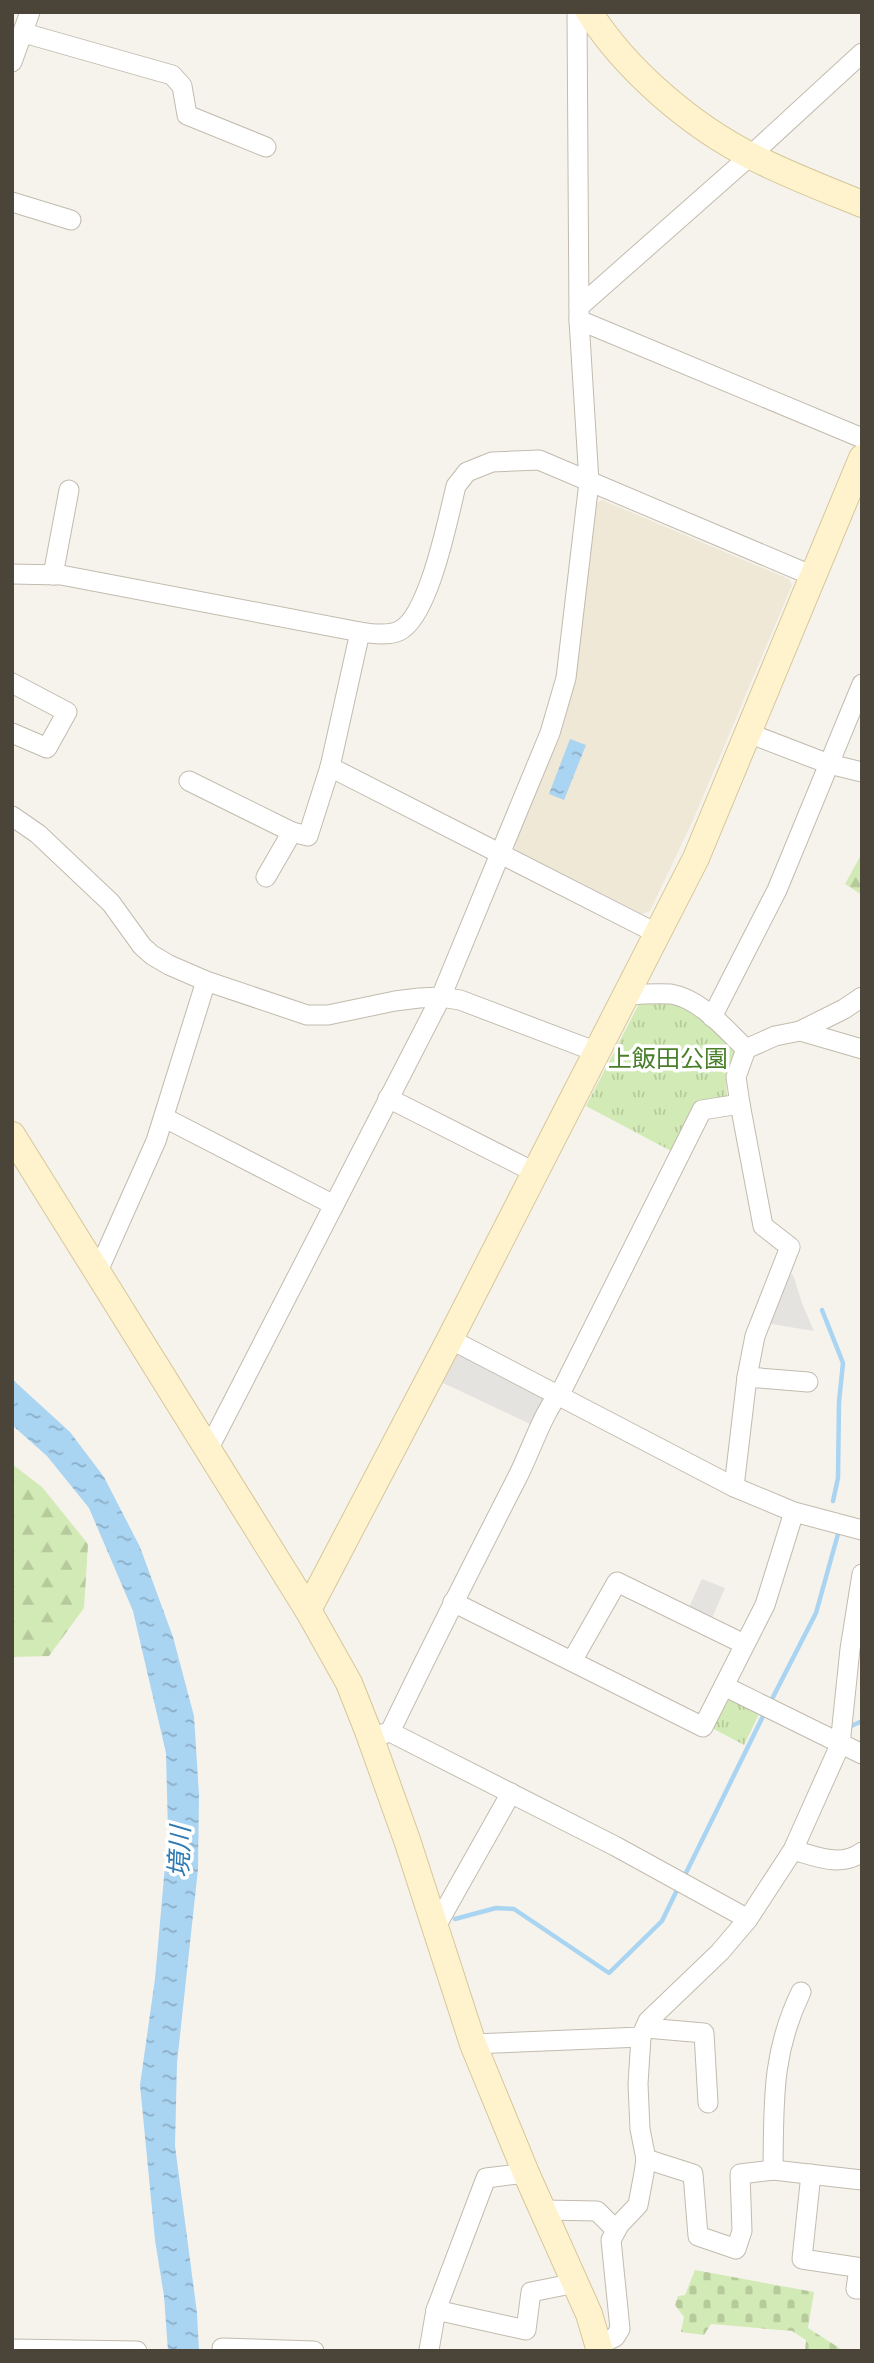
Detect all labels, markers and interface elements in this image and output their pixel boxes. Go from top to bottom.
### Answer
park label: 上飯田公園 [608,1045,728,1073]
water label: 境川 [164,1822,197,1879]

